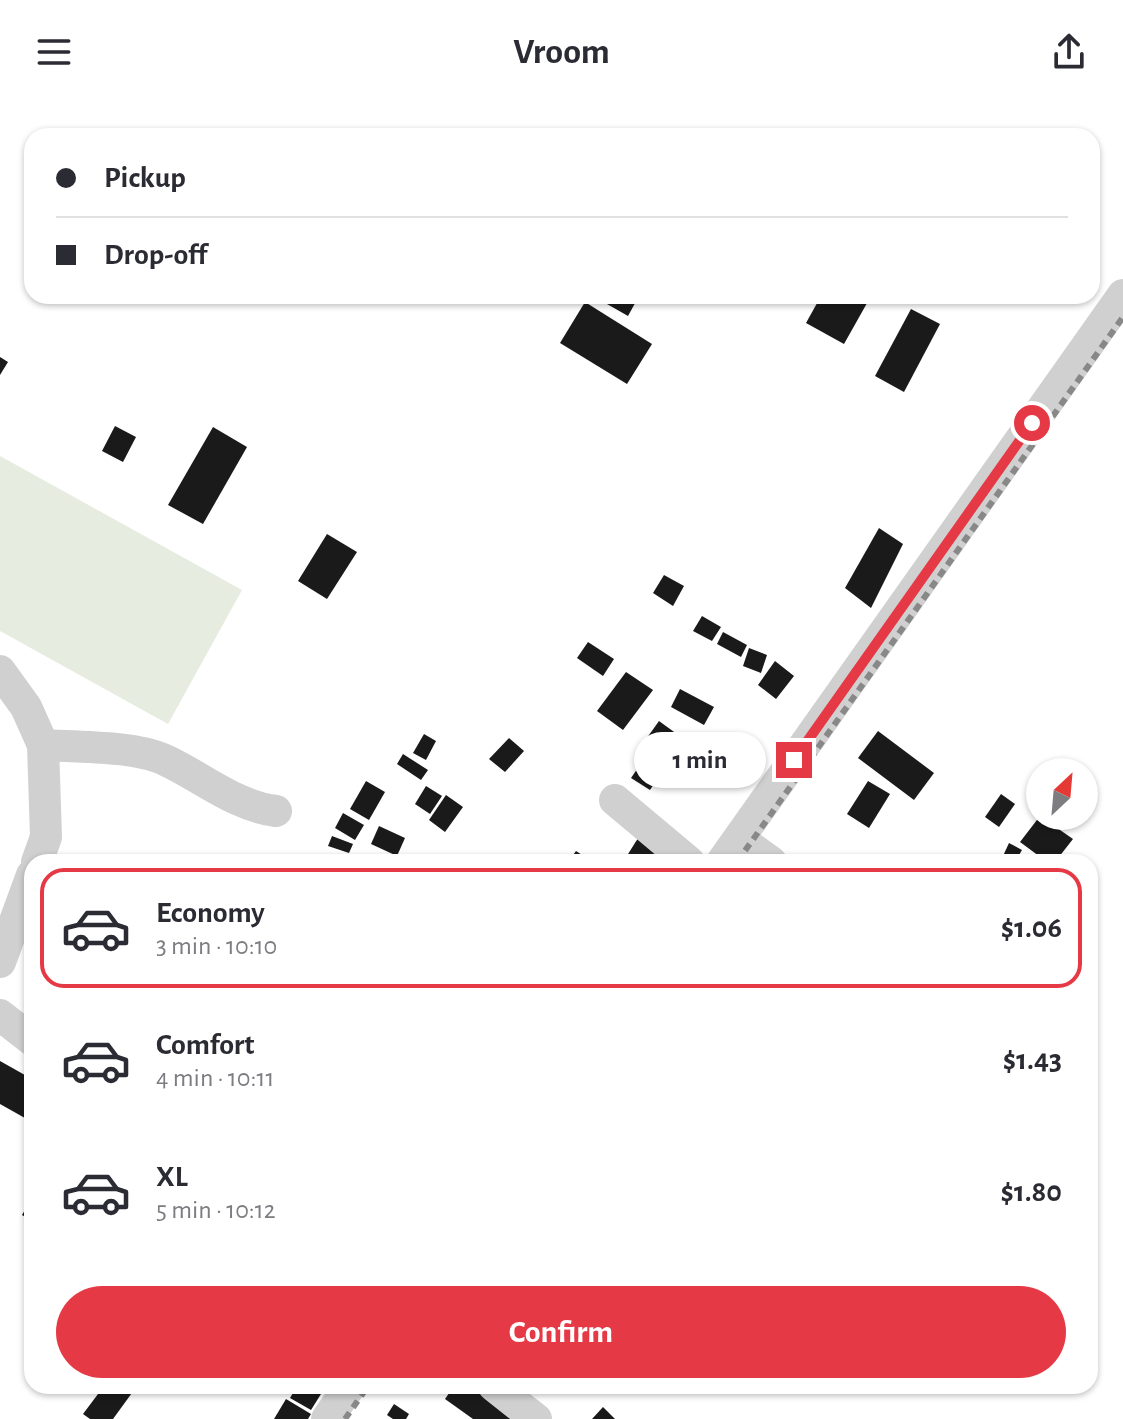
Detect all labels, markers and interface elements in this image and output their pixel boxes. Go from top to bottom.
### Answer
icon: menu [32,30,76,74]
icon: share [1047,30,1091,74]
text: Vroom [513,34,610,70]
text: Pickup [104,163,186,193]
text: Drop-off [104,240,207,270]
route start [1014,405,1050,441]
callout: 1 min [634,732,766,788]
route end [776,742,812,778]
text: 1 min [673,747,727,773]
north arrow [1026,758,1098,830]
map controls [1026,758,1098,830]
icon: car [60,892,132,964]
text: Economy [156,898,265,928]
text: $1.06 [1001,913,1062,943]
text: 3 min · 10:10 [156,933,277,959]
icon: car [60,1024,132,1096]
text: Comfort [156,1030,255,1060]
text: $1.43 [1003,1045,1062,1075]
text: 4 min · 10:11 [156,1065,274,1091]
icon: car [60,1156,132,1228]
text: XL [156,1162,188,1192]
text: $1.80 [1000,1177,1062,1207]
text: 5 min · 10:12 [156,1197,276,1223]
button: Confirm [56,1286,1066,1378]

